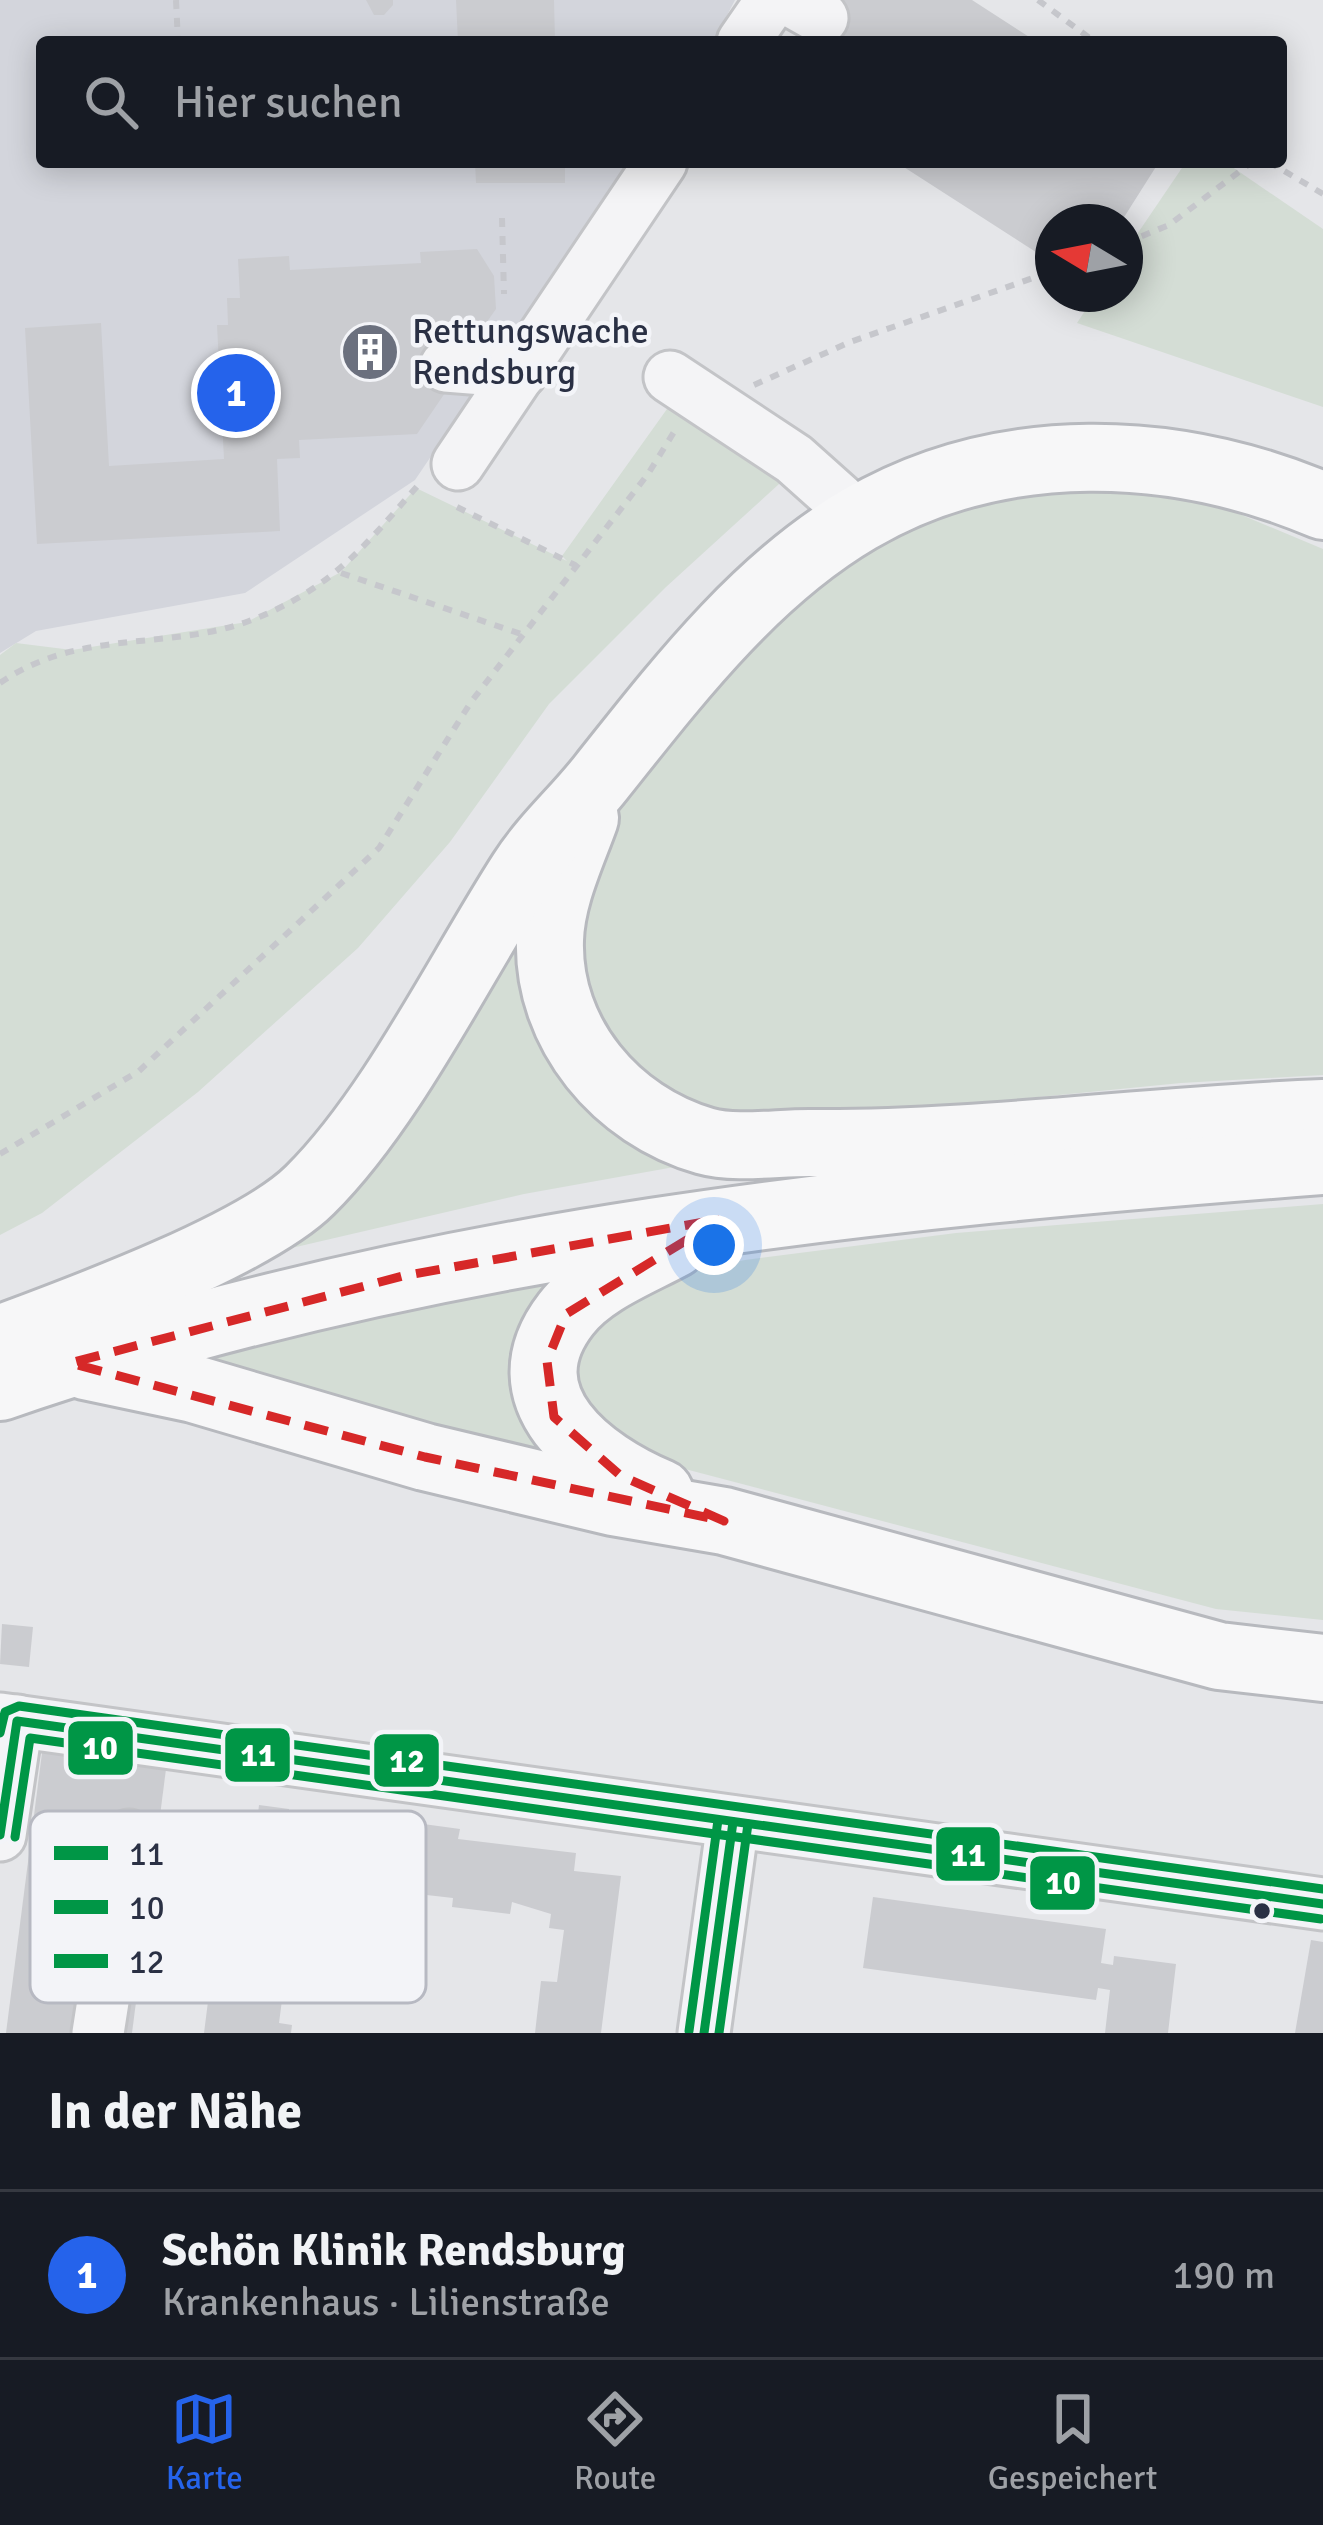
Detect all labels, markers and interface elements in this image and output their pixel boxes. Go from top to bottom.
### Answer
search box [36,36,1287,168]
icon: search [78,69,144,135]
text: Hier suchen [174,75,403,130]
north arrow [1035,204,1143,312]
place label: Rettungswache Rendsburg [412,309,649,395]
building icon: Rettungswache Rendsburg [339,321,401,383]
pin: 1 [197,348,275,438]
your location [684,1215,744,1275]
line badge: 10 [66,1719,135,1777]
line badge: 11 [223,1726,292,1784]
text: 10 [82,1728,118,1769]
line badge: 12 [372,1732,441,1789]
text: 11 [240,1735,276,1776]
text: 12 [389,1741,425,1782]
legend [30,1811,426,2003]
line badge: 11 [934,1825,1002,1883]
text: 11 [129,1834,165,1875]
text: 11 [950,1835,986,1876]
line badge: 10 [1028,1854,1097,1912]
text: 10 [1045,1863,1081,1904]
text: 10 [129,1888,165,1929]
unlabelled marker [1251,1900,1273,1922]
text: 12 [129,1942,165,1983]
text: In der Nähe [48,2080,302,2143]
text: Schön Klinik Rendsburg [162,2223,626,2278]
text: 1 [76,2251,98,2299]
text: 190 m [1172,2251,1275,2299]
text: Krankenhaus · Lilienstraße [162,2278,610,2326]
tab: Karte [166,2386,243,2499]
tab: Route [574,2386,656,2499]
tab: Gespeichert [988,2386,1157,2499]

